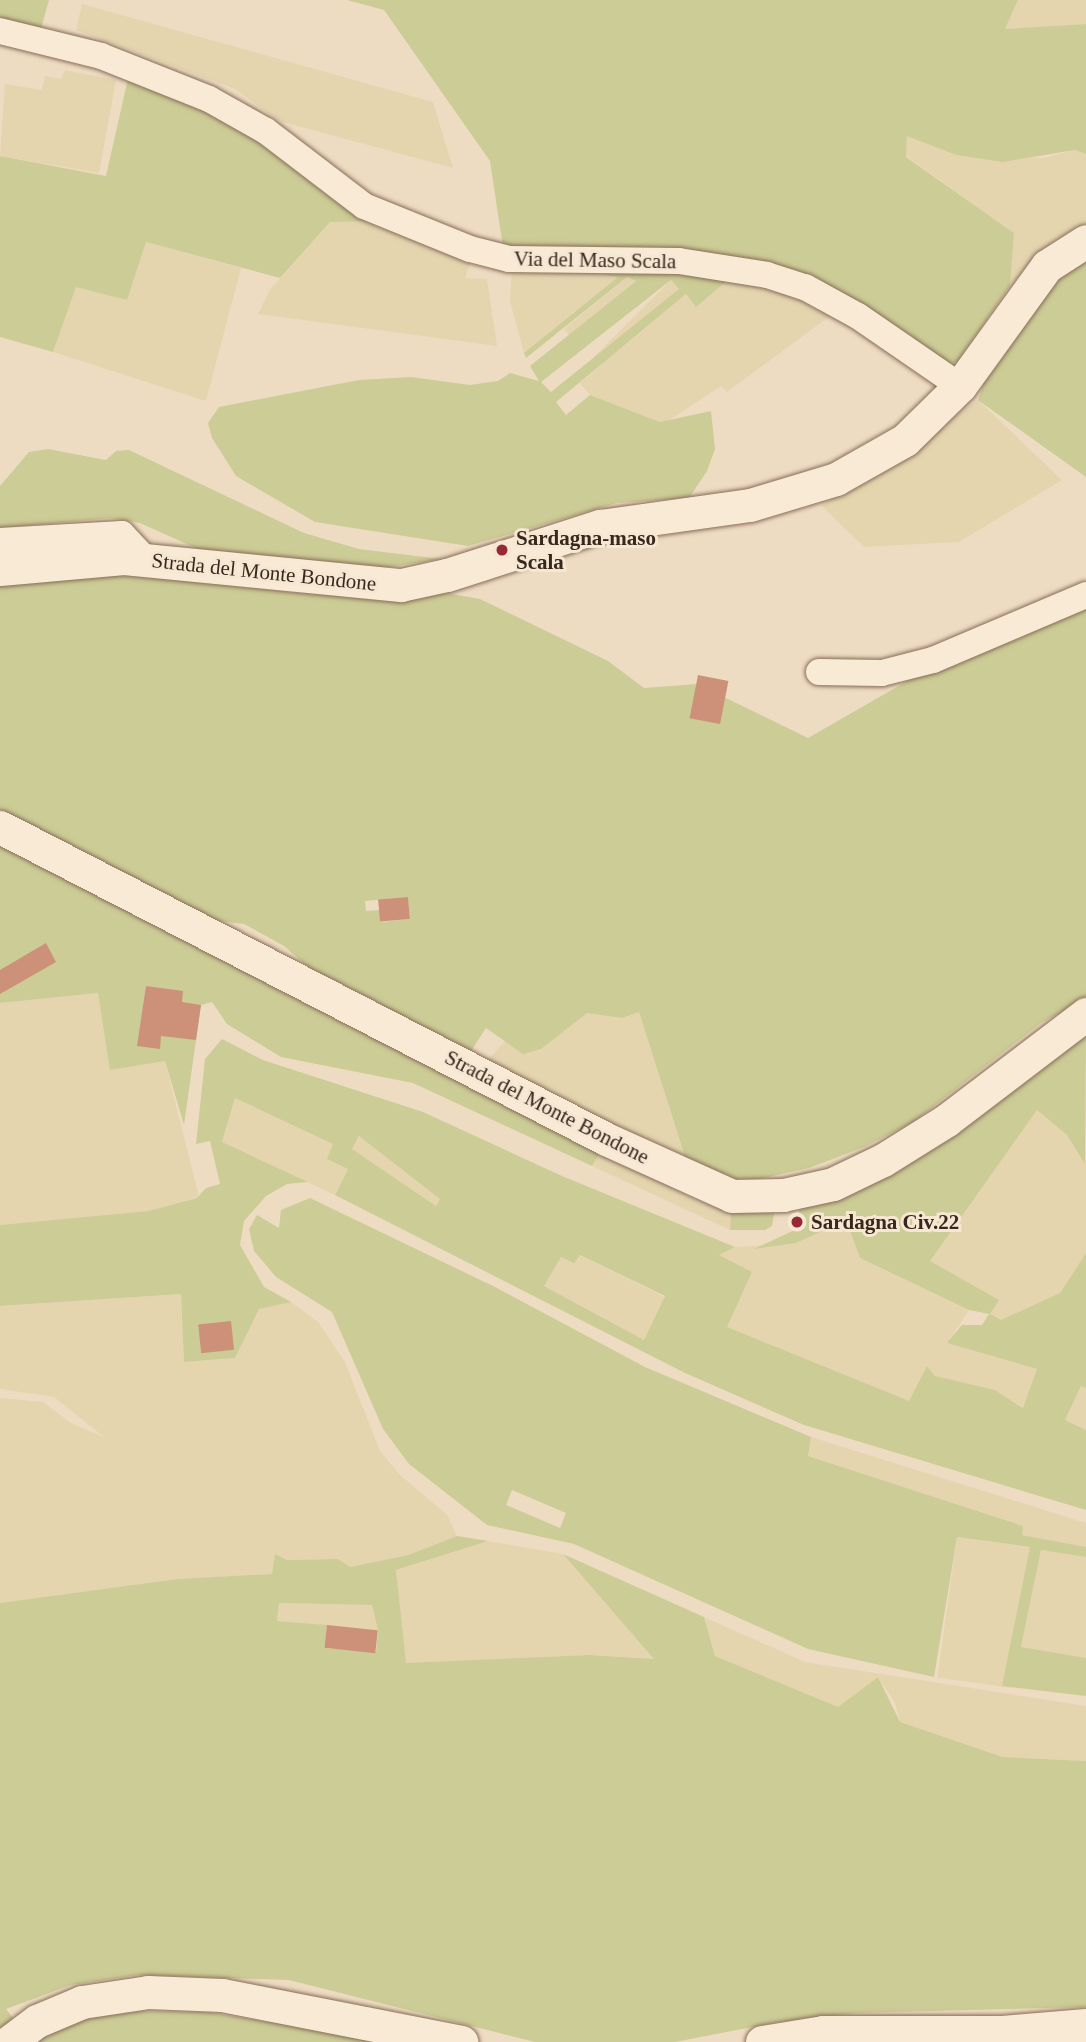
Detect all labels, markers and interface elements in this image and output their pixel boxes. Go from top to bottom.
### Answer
street label: Via del Maso Scala [513,246,677,274]
place label: Sardagna-maso Scala [516,525,656,575]
marker: Sardagna-maso Scala [494,542,510,558]
street label: Strada del Monte Bondone [150,548,378,596]
street label: Strada del Monte Bondone [441,1045,653,1169]
place label: Sardagna Civ.22 [811,1209,959,1235]
marker: Sardagna Civ.22 [789,1214,805,1230]

